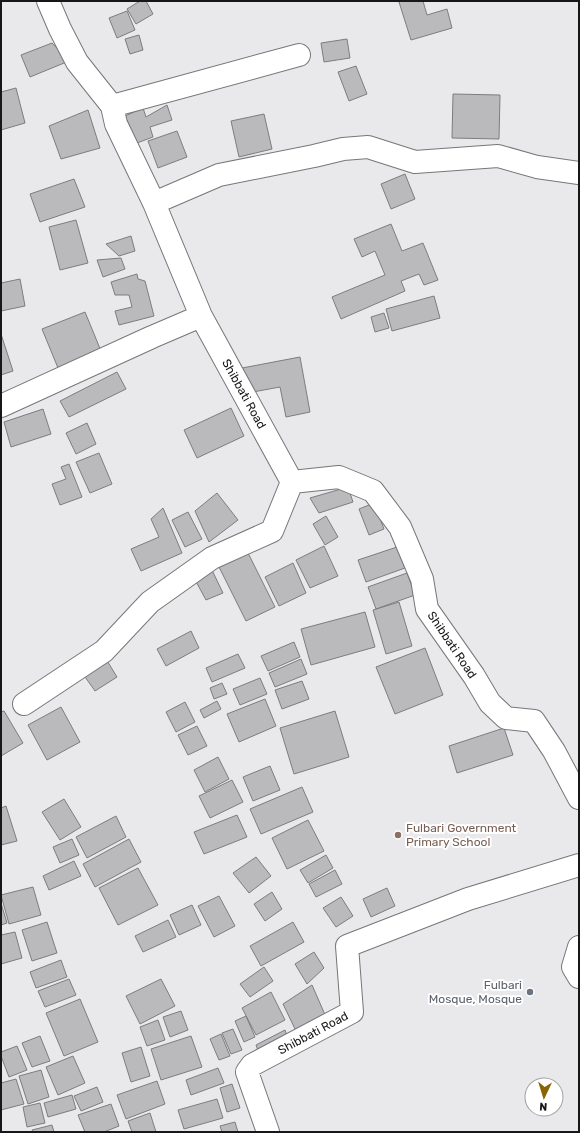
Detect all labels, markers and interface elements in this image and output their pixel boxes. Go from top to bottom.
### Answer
street label: Shibbati Road [219,357,269,431]
street label: Shibbati Road [425,609,479,681]
place label: Fulbari Government Primary School [406,821,517,849]
marker: Fulbari Government Primary School [393,830,403,840]
place label: Fulbari Mosque, Mosque [429,978,522,1006]
marker: Fulbari Mosque, Mosque [525,987,535,997]
street label: Shibbati Road [275,1009,351,1057]
north arrow [524,1077,564,1117]
text: N [539,1100,548,1113]

